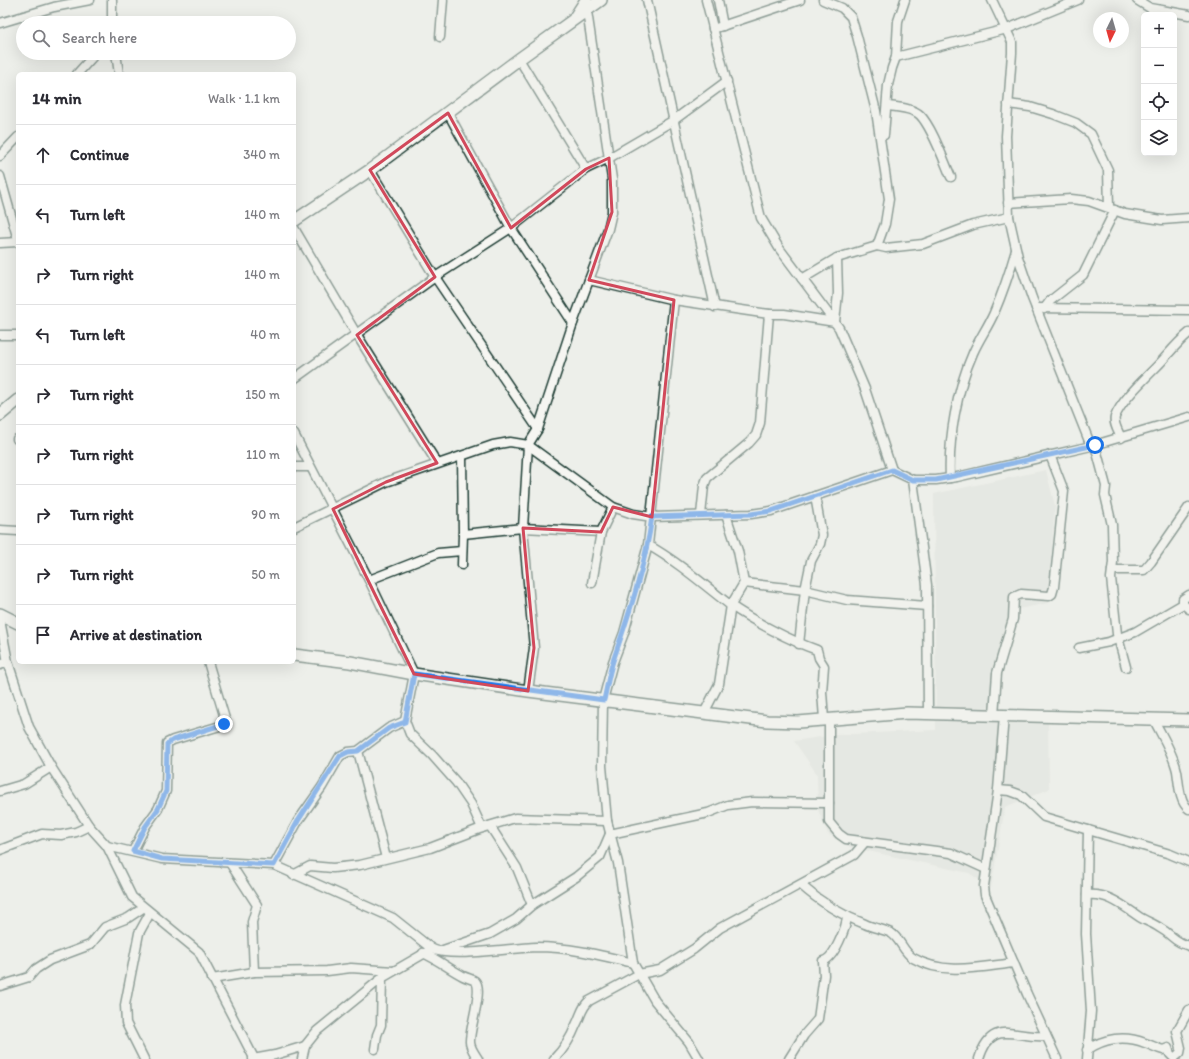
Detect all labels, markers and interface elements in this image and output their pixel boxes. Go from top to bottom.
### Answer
north arrow [1093,12,1129,48]
map controls [1141,12,1177,156]
button: + [1141,12,1177,48]
search box [16,16,296,60]
icon: search [30,27,52,49]
text: Search here [62,29,137,47]
button: − [1141,48,1177,84]
button: locate [1141,84,1177,120]
text: 14 min [32,88,82,108]
text: Walk · 1.1 km [208,91,280,106]
button: layers [1141,120,1177,156]
icon: ahead [32,144,54,166]
text: Continue [70,146,129,164]
text: 340 m [243,147,280,162]
icon: left [32,204,54,226]
text: Turn left [70,206,125,224]
text: 140 m [244,207,280,222]
icon: right [32,264,54,286]
text: Turn right [70,266,134,284]
text: 140 m [244,267,280,282]
icon: left [32,324,54,346]
text: Turn left [70,326,125,344]
text: 40 m [250,327,280,342]
icon: right [32,384,54,406]
text: Turn right [70,386,134,404]
text: 150 m [245,387,280,402]
route start [1086,436,1104,454]
icon: right [32,444,54,466]
text: Turn right [70,446,134,464]
text: 110 m [246,447,280,462]
icon: right [32,504,54,526]
text: Turn right [70,506,134,524]
text: 90 m [251,507,280,522]
icon: right [32,564,54,586]
text: Turn right [70,566,134,584]
text: 50 m [251,567,280,582]
icon: arrive [32,624,54,646]
text: Arrive at destination [70,626,202,644]
route end [215,715,233,733]

